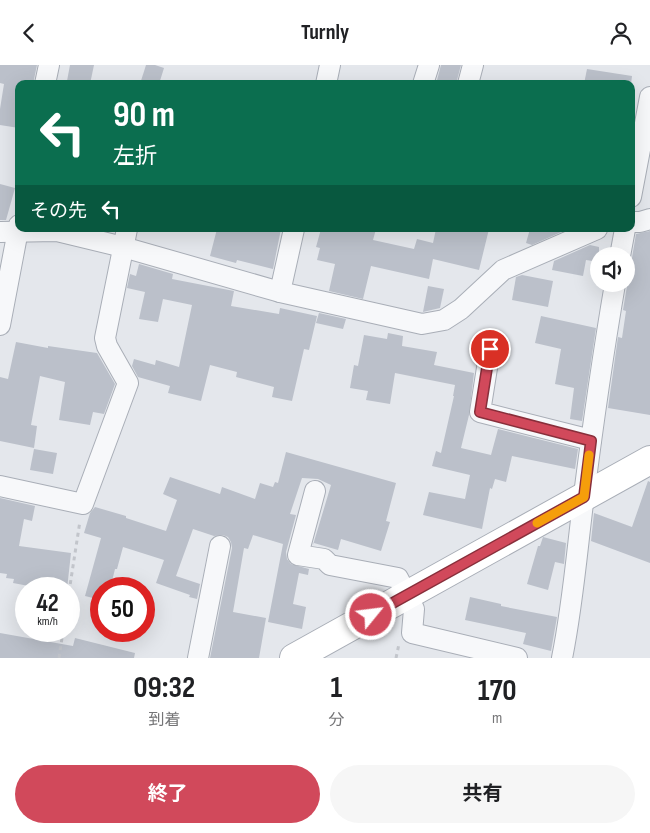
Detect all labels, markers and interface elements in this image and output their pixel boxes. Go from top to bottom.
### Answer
icon: back [15,19,43,47]
text: Turnly [301,19,349,46]
icon: person [607,19,635,47]
text: 90 m [113,94,175,137]
icon: left [30,100,95,165]
text: 左折 [113,143,157,170]
icon: left [97,195,125,223]
text: その先 [30,200,87,223]
map controls [590,247,635,292]
button: sound [590,247,635,292]
pin [469,328,511,370]
icon: arrive [476,335,504,363]
speed limit sign: 50 [90,577,155,642]
text: 42 [36,588,59,619]
position arrow [344,588,396,640]
text: km/h [37,614,58,629]
text: 09:32 [133,670,195,706]
text: 1 [331,670,342,706]
text: 170 [478,673,517,709]
text: m [492,709,502,728]
text: 到着 [148,711,180,730]
text: 分 [328,711,345,730]
button: 終了 [15,765,320,823]
button: 共有 [330,765,635,823]

